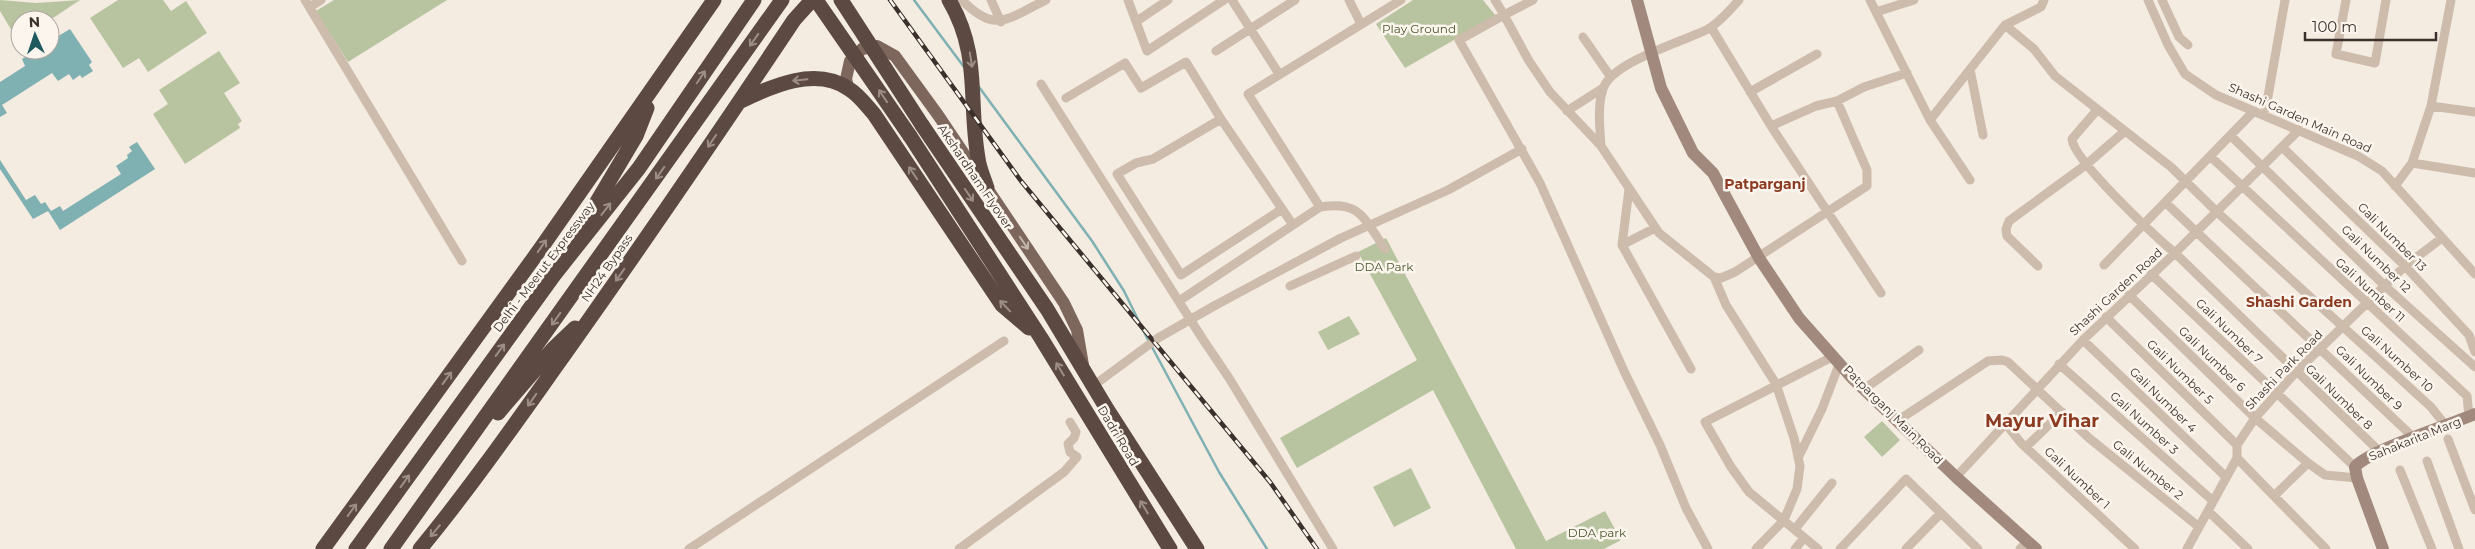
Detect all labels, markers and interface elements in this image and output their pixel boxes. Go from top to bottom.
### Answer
north arrow [10,10,60,60]
scale bar [2305,10,2436,42]
text: N [28,13,40,31]
text: 100 m [2312,17,2357,36]
park label: Play Ground [1382,21,1456,36]
one-way arrow [749,33,759,47]
one-way arrow [966,51,976,67]
one-way arrow [696,71,706,85]
one-way arrow [792,75,808,85]
street label: Shashi Garden Main Road [2226,79,2374,156]
one-way arrow [878,89,888,103]
street label: Akshardham Flyover [935,121,1016,232]
one-way arrow [707,134,717,148]
one-way arrow [655,166,665,180]
one-way arrow [908,166,918,180]
district label: Patparganj [1724,175,1806,193]
one-way arrow [964,187,974,201]
street label: Delhi - Meerut Expressway [490,198,598,335]
street label: Gali Number 13 [2355,199,2430,274]
one-way arrow [601,203,612,216]
street label: Gali Number 12 [2338,222,2414,296]
street label: NH24 Bypass [578,231,636,305]
one-way arrow [1018,236,1029,250]
one-way arrow [537,239,547,253]
street label: Shashi Garden Road [2066,245,2165,339]
street label: Gali Number 11 [2332,254,2408,325]
park label: DDA Park [1355,259,1414,274]
one-way arrow [615,268,625,282]
district label: Shashi Garden [2246,293,2352,311]
street label: Gali Number 7 [2193,295,2266,366]
one-way arrow [999,300,1011,313]
one-way arrow [551,312,561,326]
street label: Gali Number 10 [2358,322,2437,395]
street label: Gali Number 6 [2176,323,2249,394]
street label: Shashi Park Road [2242,327,2325,413]
street label: Gali Number 5 [2144,336,2217,407]
street label: Gali Number 9 [2333,342,2406,413]
one-way arrow [495,343,505,357]
street label: Gali Number 8 [2303,361,2376,433]
one-way arrow [1054,362,1064,376]
street label: Patparganj Main Road [1841,362,1946,467]
street label: Gali Number 4 [2127,364,2200,436]
one-way arrow [442,371,452,385]
street label: Gali Number 3 [2107,388,2182,457]
one-way arrow [527,393,537,407]
street label: Dadri Road [1095,403,1142,469]
district label: Mayur Vihar [1985,410,2099,432]
street label: Sahakarita Marg [2367,413,2463,464]
street label: Gali Number 2 [2110,437,2187,503]
street label: Gali Number 1 [2041,443,2113,512]
one-way arrow [400,474,410,488]
one-way arrow [1139,501,1149,515]
one-way arrow [347,503,357,517]
one-way arrow [430,524,441,537]
park label: DDA park [1568,525,1627,540]

